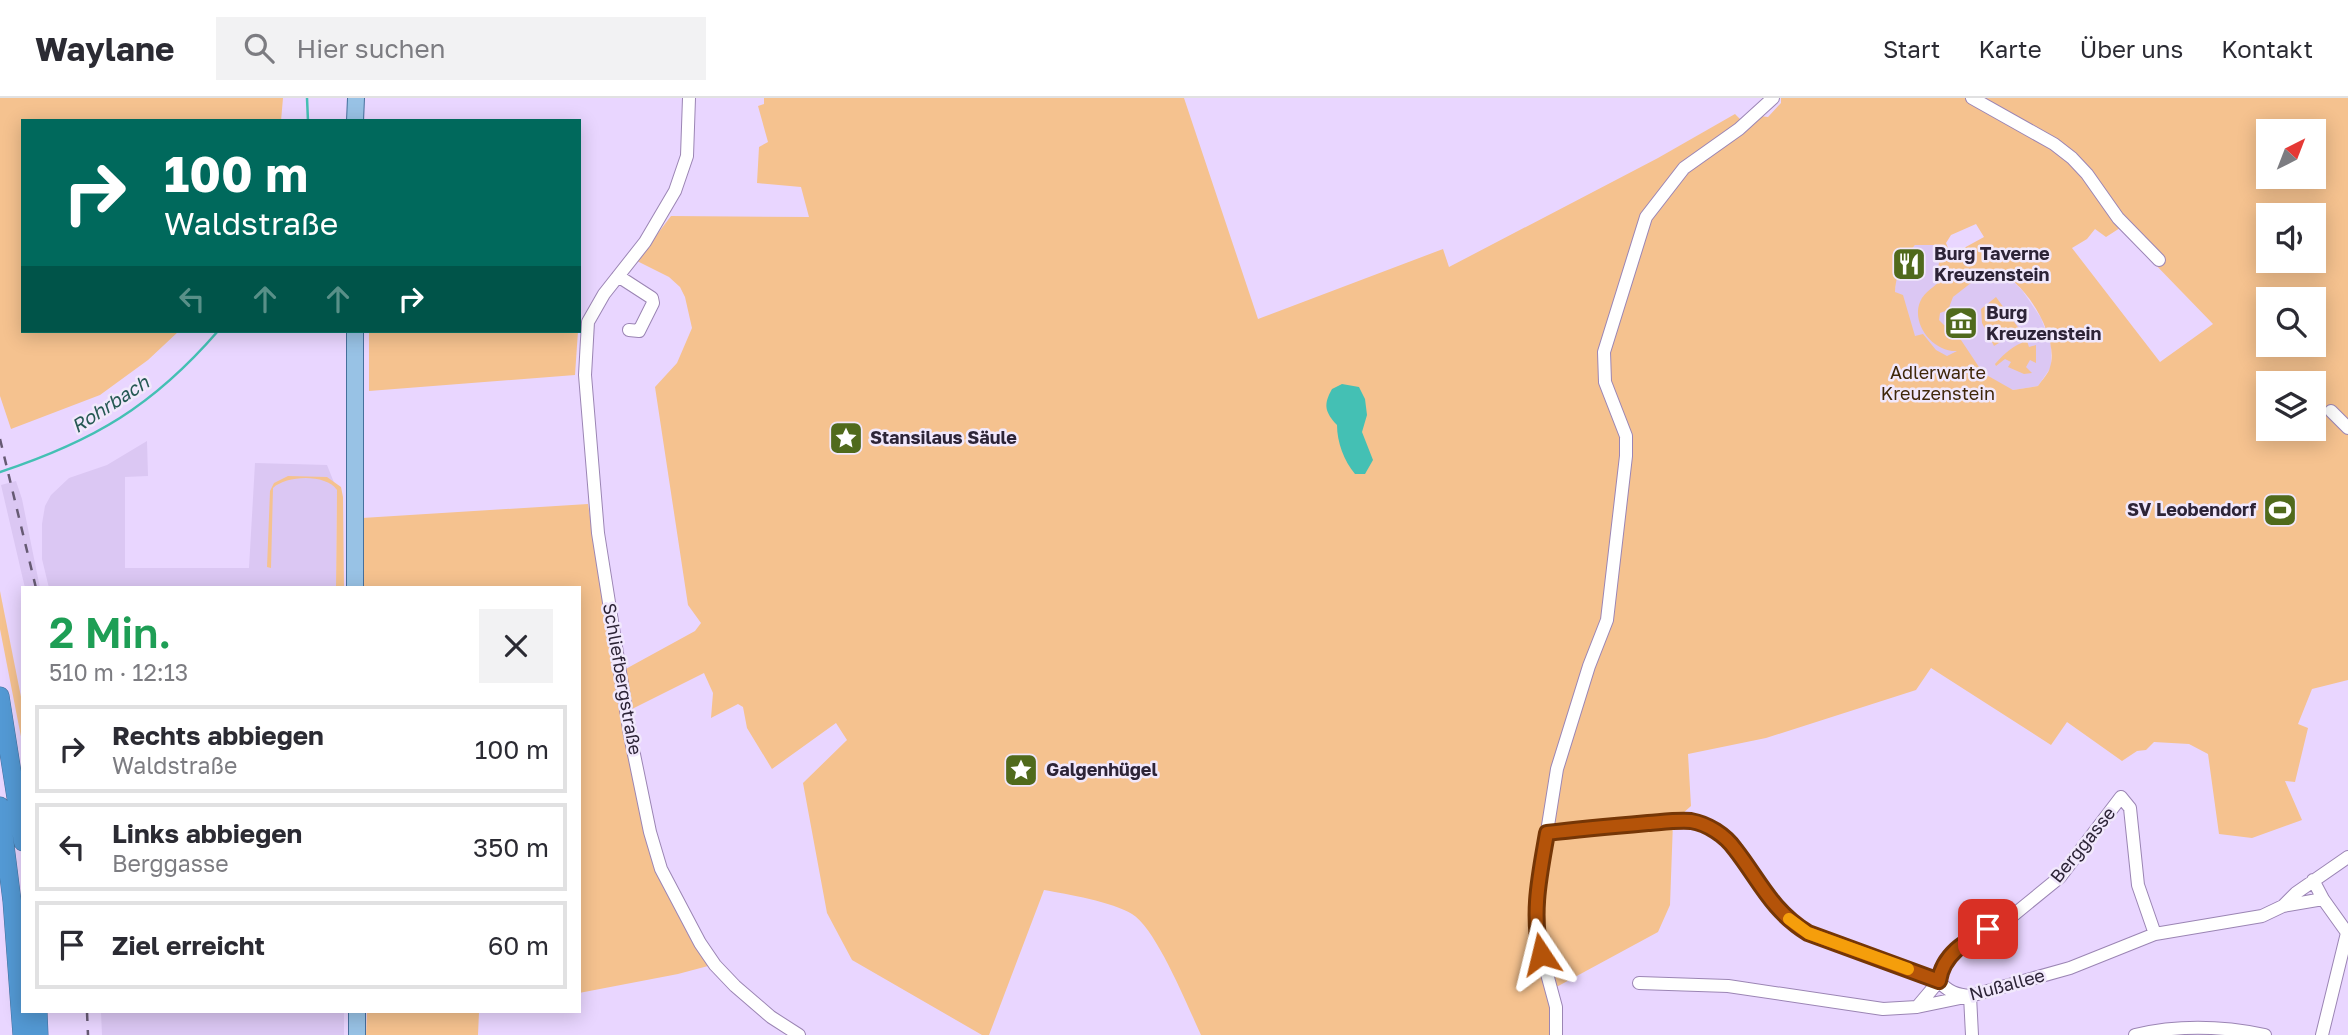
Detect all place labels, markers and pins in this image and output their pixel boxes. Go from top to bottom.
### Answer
place label: Burg Taverne Kreuzenstein [1934,242,2050,285]
restaurant icon: Burg Taverne Kreuzenstein [1890,245,1928,283]
place label: Burg Kreuzenstein [1986,301,2101,344]
museum icon: Burg Kreuzenstein [1942,304,1980,342]
place icon: Stansilaus Säule [827,419,865,457]
place label: Stansilaus Säule [870,426,1017,448]
sports icon: SV Leobendorf [2261,491,2299,529]
place label: SV Leobendorf [2127,498,2256,520]
place icon: Galgenhügel [1002,751,1040,789]
place label: Galgenhügel [1046,758,1158,780]
pin [1958,899,2018,959]

